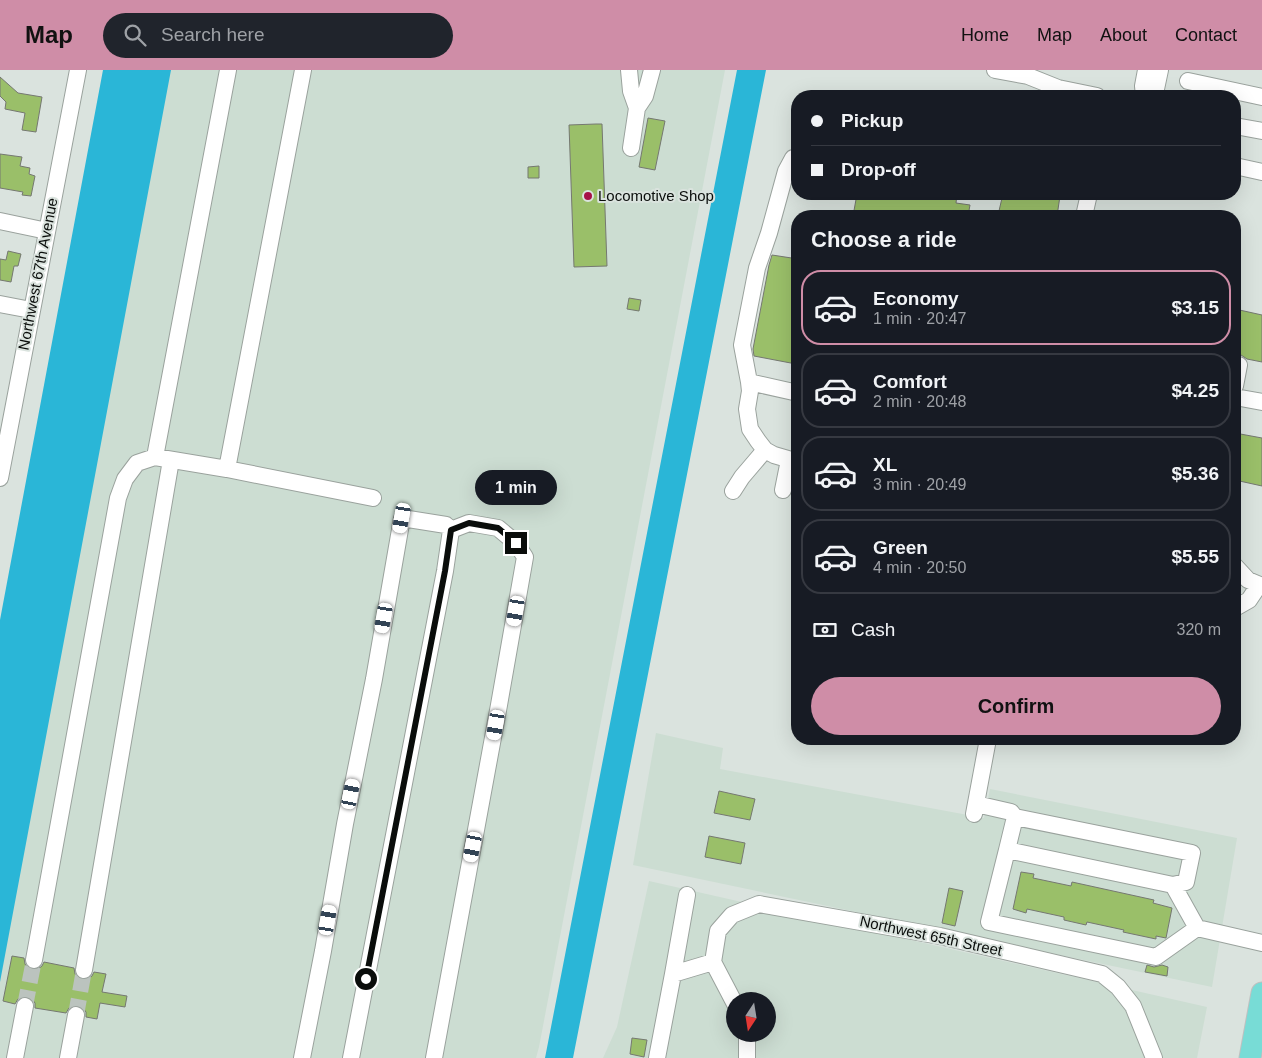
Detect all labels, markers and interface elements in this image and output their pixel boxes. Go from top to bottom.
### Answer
search box [103,13,453,58]
text: Map [25,21,73,48]
icon: search [121,21,149,49]
text: Search here [161,24,265,45]
text: Home [961,25,1009,45]
text: Map [1037,25,1072,45]
text: About [1100,25,1147,45]
text: Contact [1175,25,1237,45]
text: Pickup [841,110,903,131]
text: Drop-off [841,159,916,180]
place label: Locomotive Shop [598,187,714,204]
marker: Locomotive Shop [582,190,594,202]
street label: Northwest 67th Avenue [14,196,61,352]
text: Choose a ride [811,227,956,252]
icon: car [813,285,858,330]
text: Economy [873,288,959,309]
text: $3.15 [1171,297,1219,318]
text: 1 min · 20:47 [873,310,966,327]
icon: car [813,368,858,413]
text: Comfort [873,371,947,392]
text: $4.25 [1171,380,1219,401]
text: 2 min · 20:48 [873,393,966,410]
icon: car [813,451,858,496]
text: XL [873,454,897,475]
text: $5.36 [1171,463,1219,484]
callout: 1 min [475,470,557,506]
text: 3 min · 20:49 [873,476,966,493]
text: 1 min [495,479,537,496]
car [392,502,411,534]
route end [505,532,527,554]
icon: car [813,534,858,579]
text: Green [873,537,928,558]
text: $5.55 [1171,546,1219,567]
text: 4 min · 20:50 [873,559,966,576]
car [506,595,525,627]
car [374,602,393,634]
icon: cash [811,616,839,644]
text: Cash [851,619,895,640]
text: 320 m [1177,621,1221,638]
button: Confirm [811,677,1221,735]
car [486,709,505,741]
car [340,778,361,810]
car [462,831,483,863]
car [318,904,337,936]
street label: Northwest 65th Street [858,912,1005,959]
route start [355,968,377,990]
north arrow [726,992,776,1042]
map controls [726,992,776,1042]

